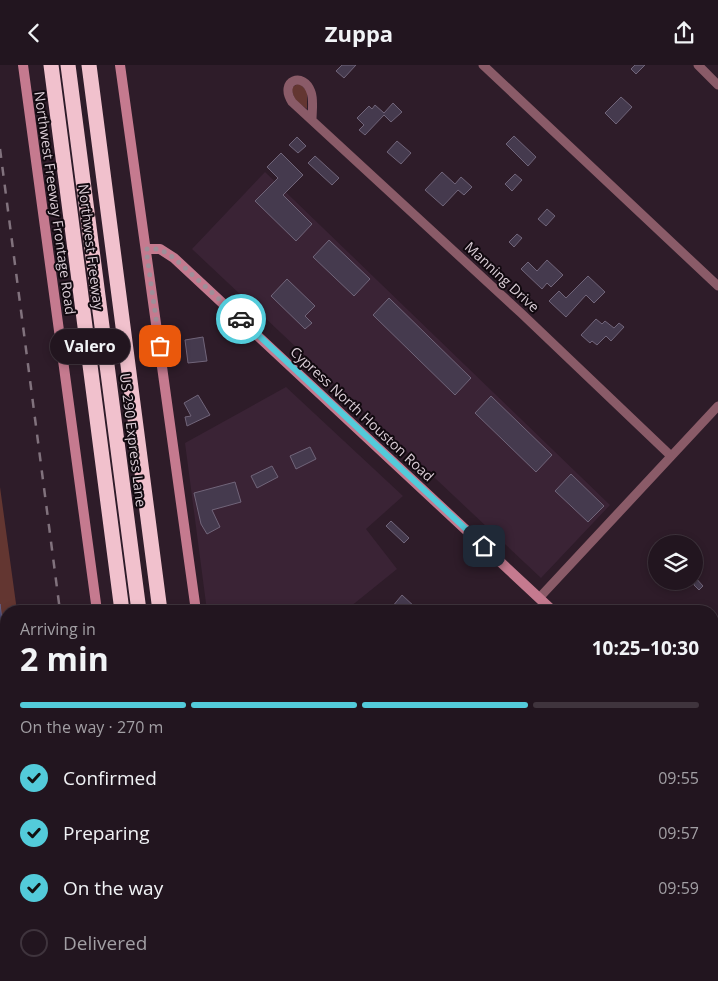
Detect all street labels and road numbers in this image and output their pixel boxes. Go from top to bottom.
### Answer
street label: Northwest Freeway Frontage Road [30,90,81,316]
street label: Northwest Freeway [74,183,109,312]
street label: Manning Drive [461,237,544,316]
street label: Cypress North Houston Road [286,342,438,485]
street label: US 290 Express Lane [116,372,151,508]

